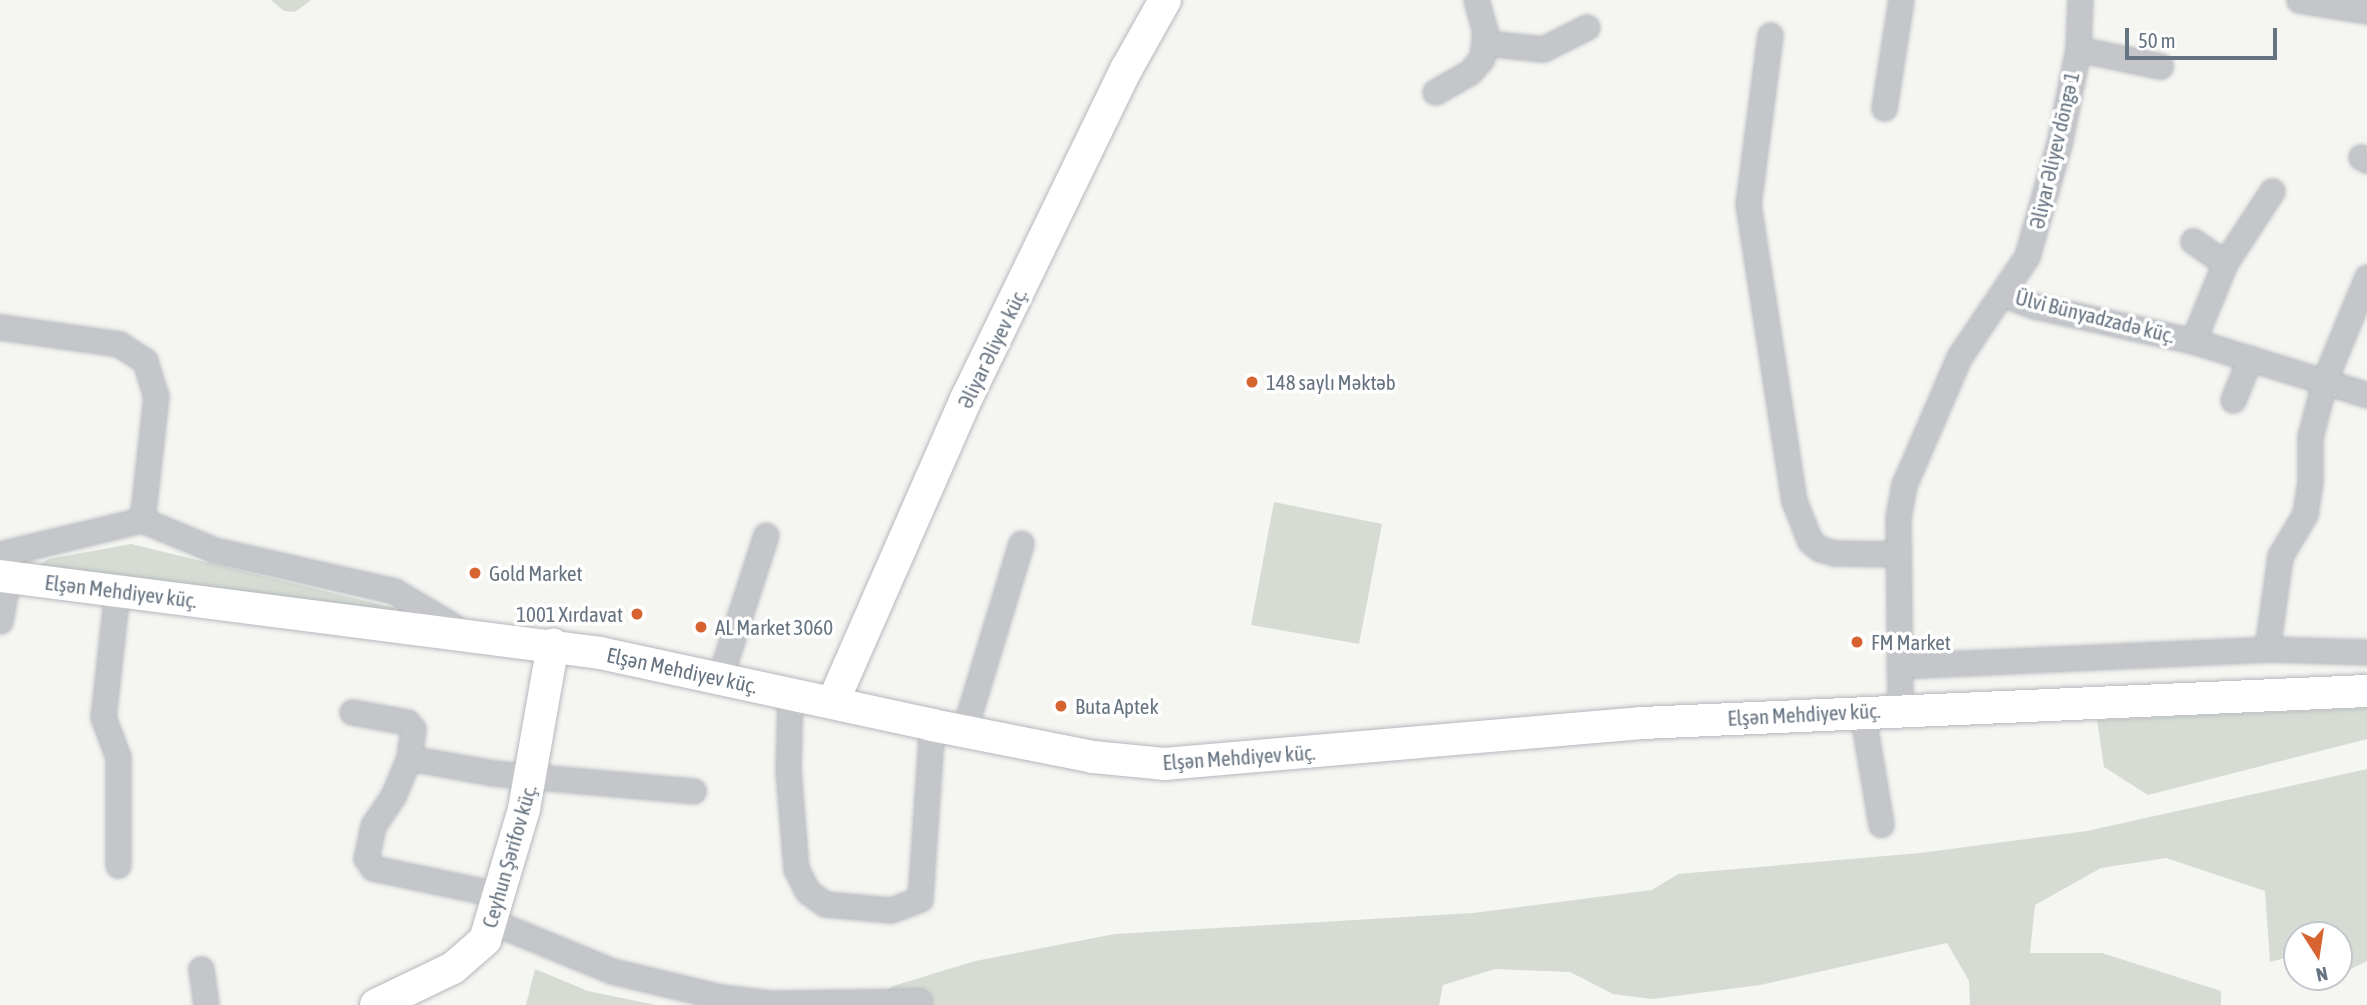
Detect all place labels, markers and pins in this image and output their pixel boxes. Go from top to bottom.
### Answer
place label: 148 saylı Məktəb [1266,369,1396,395]
marker: 148 saylı Məktəb [1244,374,1260,390]
place label: Gold Market [489,560,583,586]
marker: Gold Market [467,565,483,581]
place label: 1001 Xırdavat [516,601,623,627]
marker: 1001 Xırdavat [629,606,645,622]
place label: AL Market 3060 [715,614,833,640]
marker: AL Market 3060 [693,619,709,635]
place label: FM Market [1871,629,1951,655]
marker: FM Market [1849,634,1865,650]
place label: Buta Aptek [1075,693,1159,719]
marker: Buta Aptek [1053,698,1069,714]

